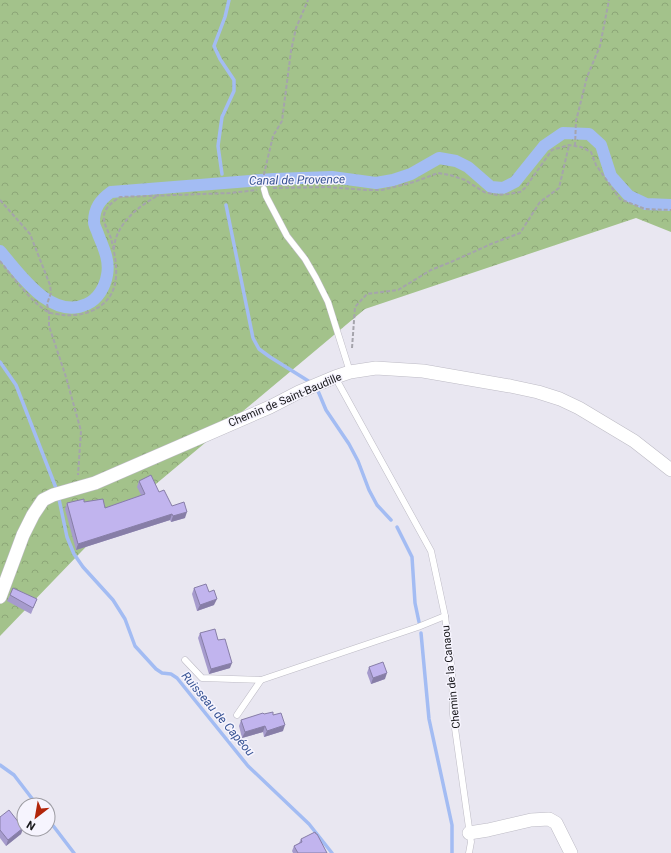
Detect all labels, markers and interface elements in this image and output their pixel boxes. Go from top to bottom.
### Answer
water label: Canal de Provence [249,172,345,188]
street label: Chemin de Saint-Baudille [226,370,344,430]
street label: Chemin de la Canaou [439,625,463,729]
water label: Ruisseau de Capéou [179,669,258,759]
north arrow [16,797,56,837]
text: N [24,817,38,833]

